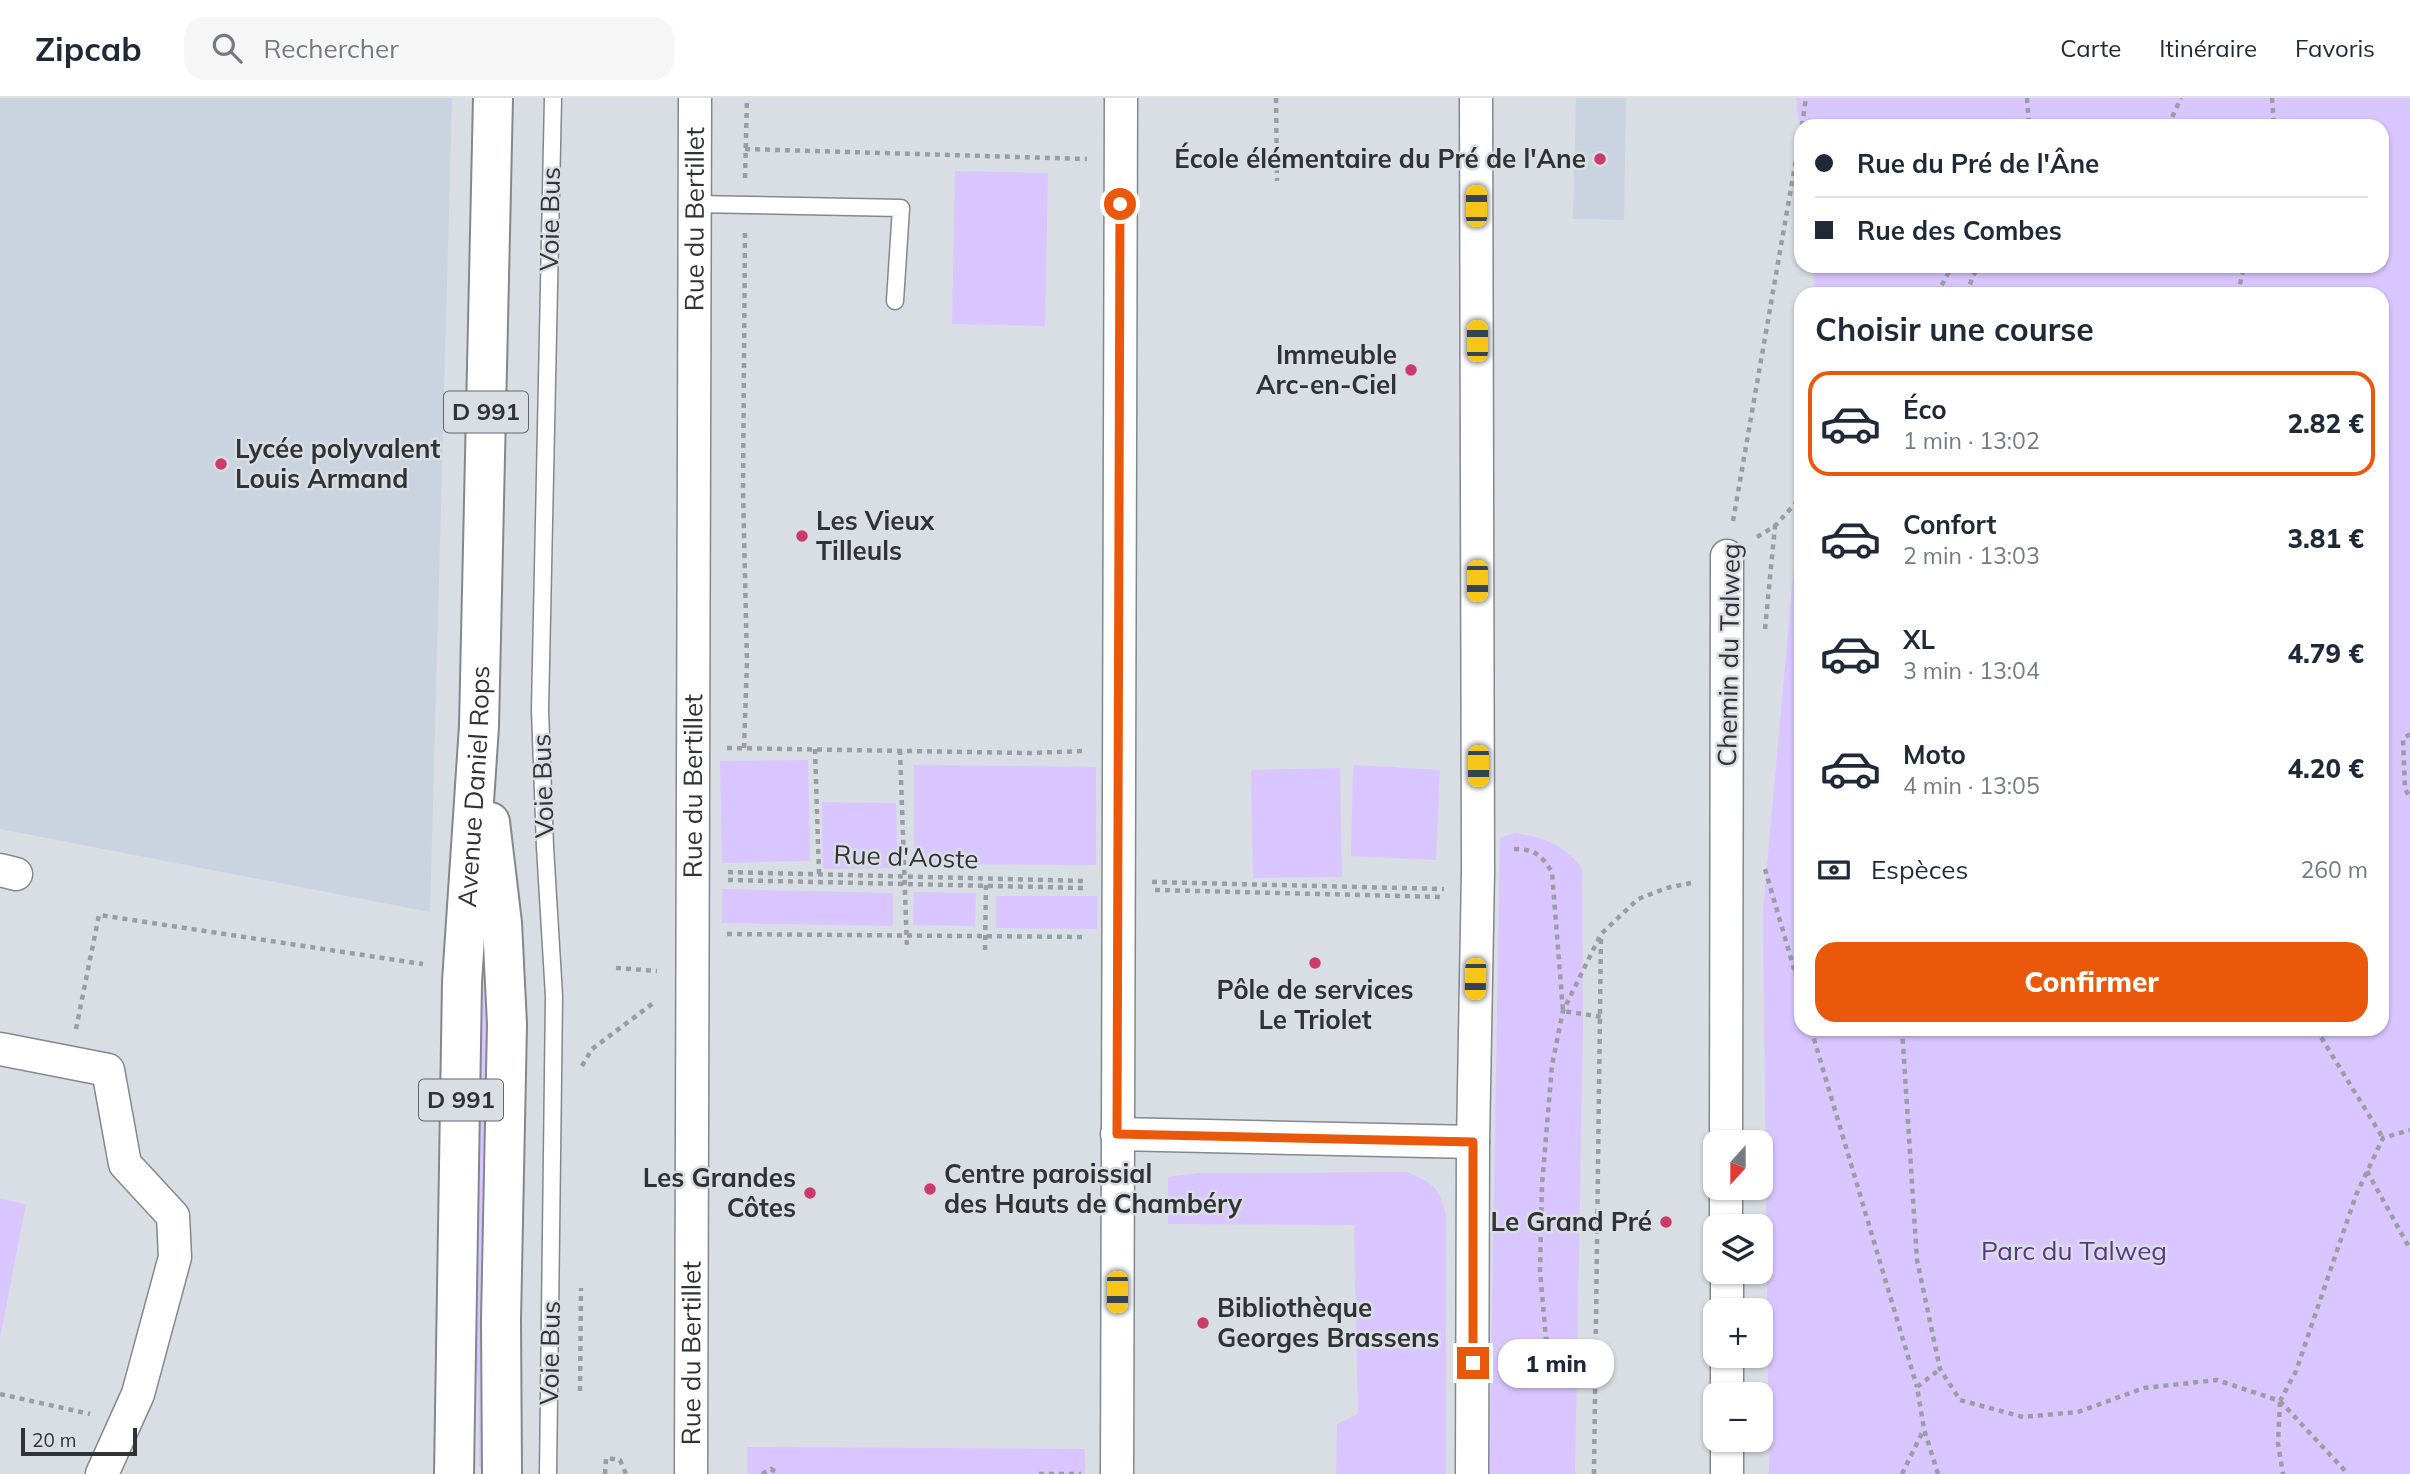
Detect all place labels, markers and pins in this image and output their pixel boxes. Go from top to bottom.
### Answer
place label: École élémentaire du Pré de l'Ane [1174,142,1586,175]
marker: École élémentaire du Pré de l'Ane [1592,151,1608,167]
place label: Immeuble Arc-en-Ciel [1256,338,1397,401]
marker: Immeuble Arc-en-Ciel [1403,362,1419,378]
place label: Lycée polyvalent Louis Armand [235,432,440,495]
marker: Lycée polyvalent Louis Armand [213,456,229,472]
place label: Les Vieux Tilleuls [816,504,935,567]
marker: Les Vieux Tilleuls [794,528,810,544]
marker: Pôle de services Le Triolet [1307,955,1323,971]
place label: Pôle de services Le Triolet [1216,973,1414,1036]
place label: Centre paroissial des Hauts de Chambéry [944,1157,1243,1220]
place label: Les Grandes Côtes [643,1161,796,1224]
marker: Centre paroissial des Hauts de Chambéry [922,1181,938,1197]
marker: Les Grandes Côtes [802,1185,818,1201]
place label: Le Grand Pré [1491,1205,1652,1238]
marker: Le Grand Pré [1658,1214,1674,1230]
place label: Bibliothèque Georges Brassens [1217,1291,1440,1354]
marker: Bibliothèque Georges Brassens [1195,1315,1211,1331]

